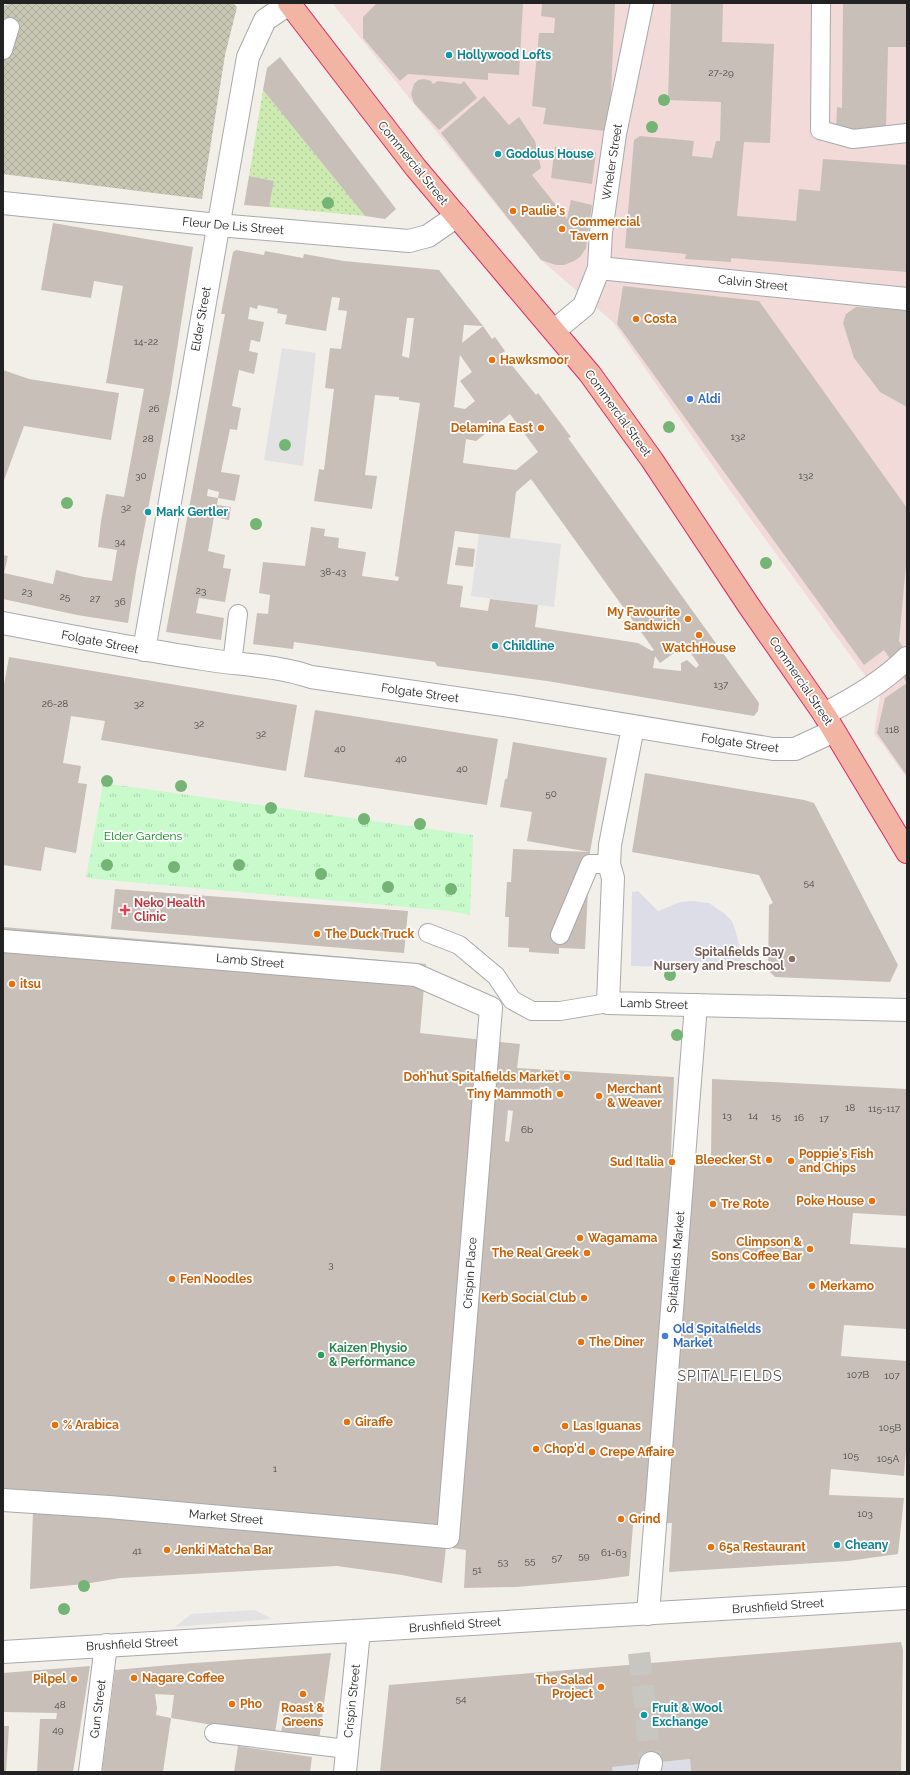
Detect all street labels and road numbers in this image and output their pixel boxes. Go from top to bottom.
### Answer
street label: Commercial Street [375,118,451,208]
street label: Wheler Street [599,123,625,201]
street label: Fleur De Lis Street [182,215,284,237]
street label: Calvin Street [717,272,789,294]
street label: Elder Street [188,286,214,352]
street label: Commercial Street [582,367,654,459]
street label: Folgate Street [60,628,140,656]
street label: Commercial Street [766,634,836,728]
street label: Folgate Street [380,681,460,705]
street label: Folgate Street [700,731,780,755]
street label: Lamb Street [215,951,285,971]
street label: Lamb Street [620,996,688,1012]
street label: Spitalfields Market [665,1211,687,1313]
street label: Crispin Place [461,1237,479,1309]
street label: Market Street [188,1507,264,1527]
street label: Brushfield Street [732,1596,824,1616]
street label: Brushfield Street [409,1615,501,1635]
street label: Brushfield Street [86,1635,178,1653]
street label: Crispin Street [341,1663,363,1739]
street label: Gun Street [87,1679,109,1739]

